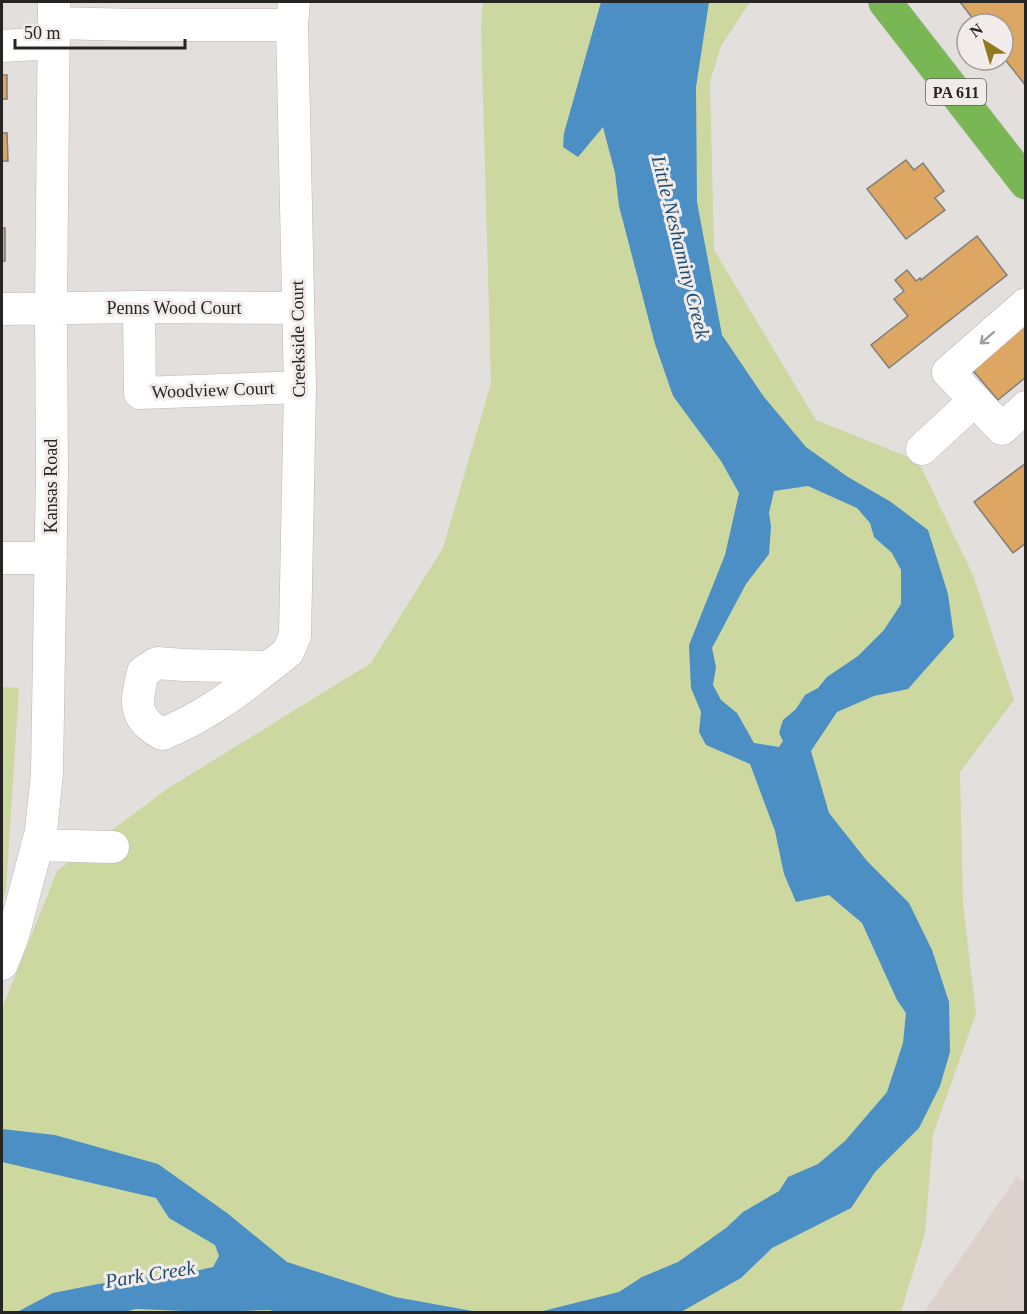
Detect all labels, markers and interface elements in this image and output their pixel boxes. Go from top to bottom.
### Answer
scale bar [15,12,184,50]
north arrow [955,12,1015,72]
text: N [967,20,986,41]
text: 50 m [24,23,61,43]
road number: PA 611 [926,79,986,105]
water label: Little Neshaminy Creek [646,152,715,342]
street label: Creekside Court [287,280,309,398]
street label: Penns Wood Court [106,298,242,318]
one-way arrow [979,331,994,345]
street label: Woodview Court [151,378,275,402]
street label: Kansas Road [41,439,61,533]
water label: Park Creek [102,1256,198,1292]

